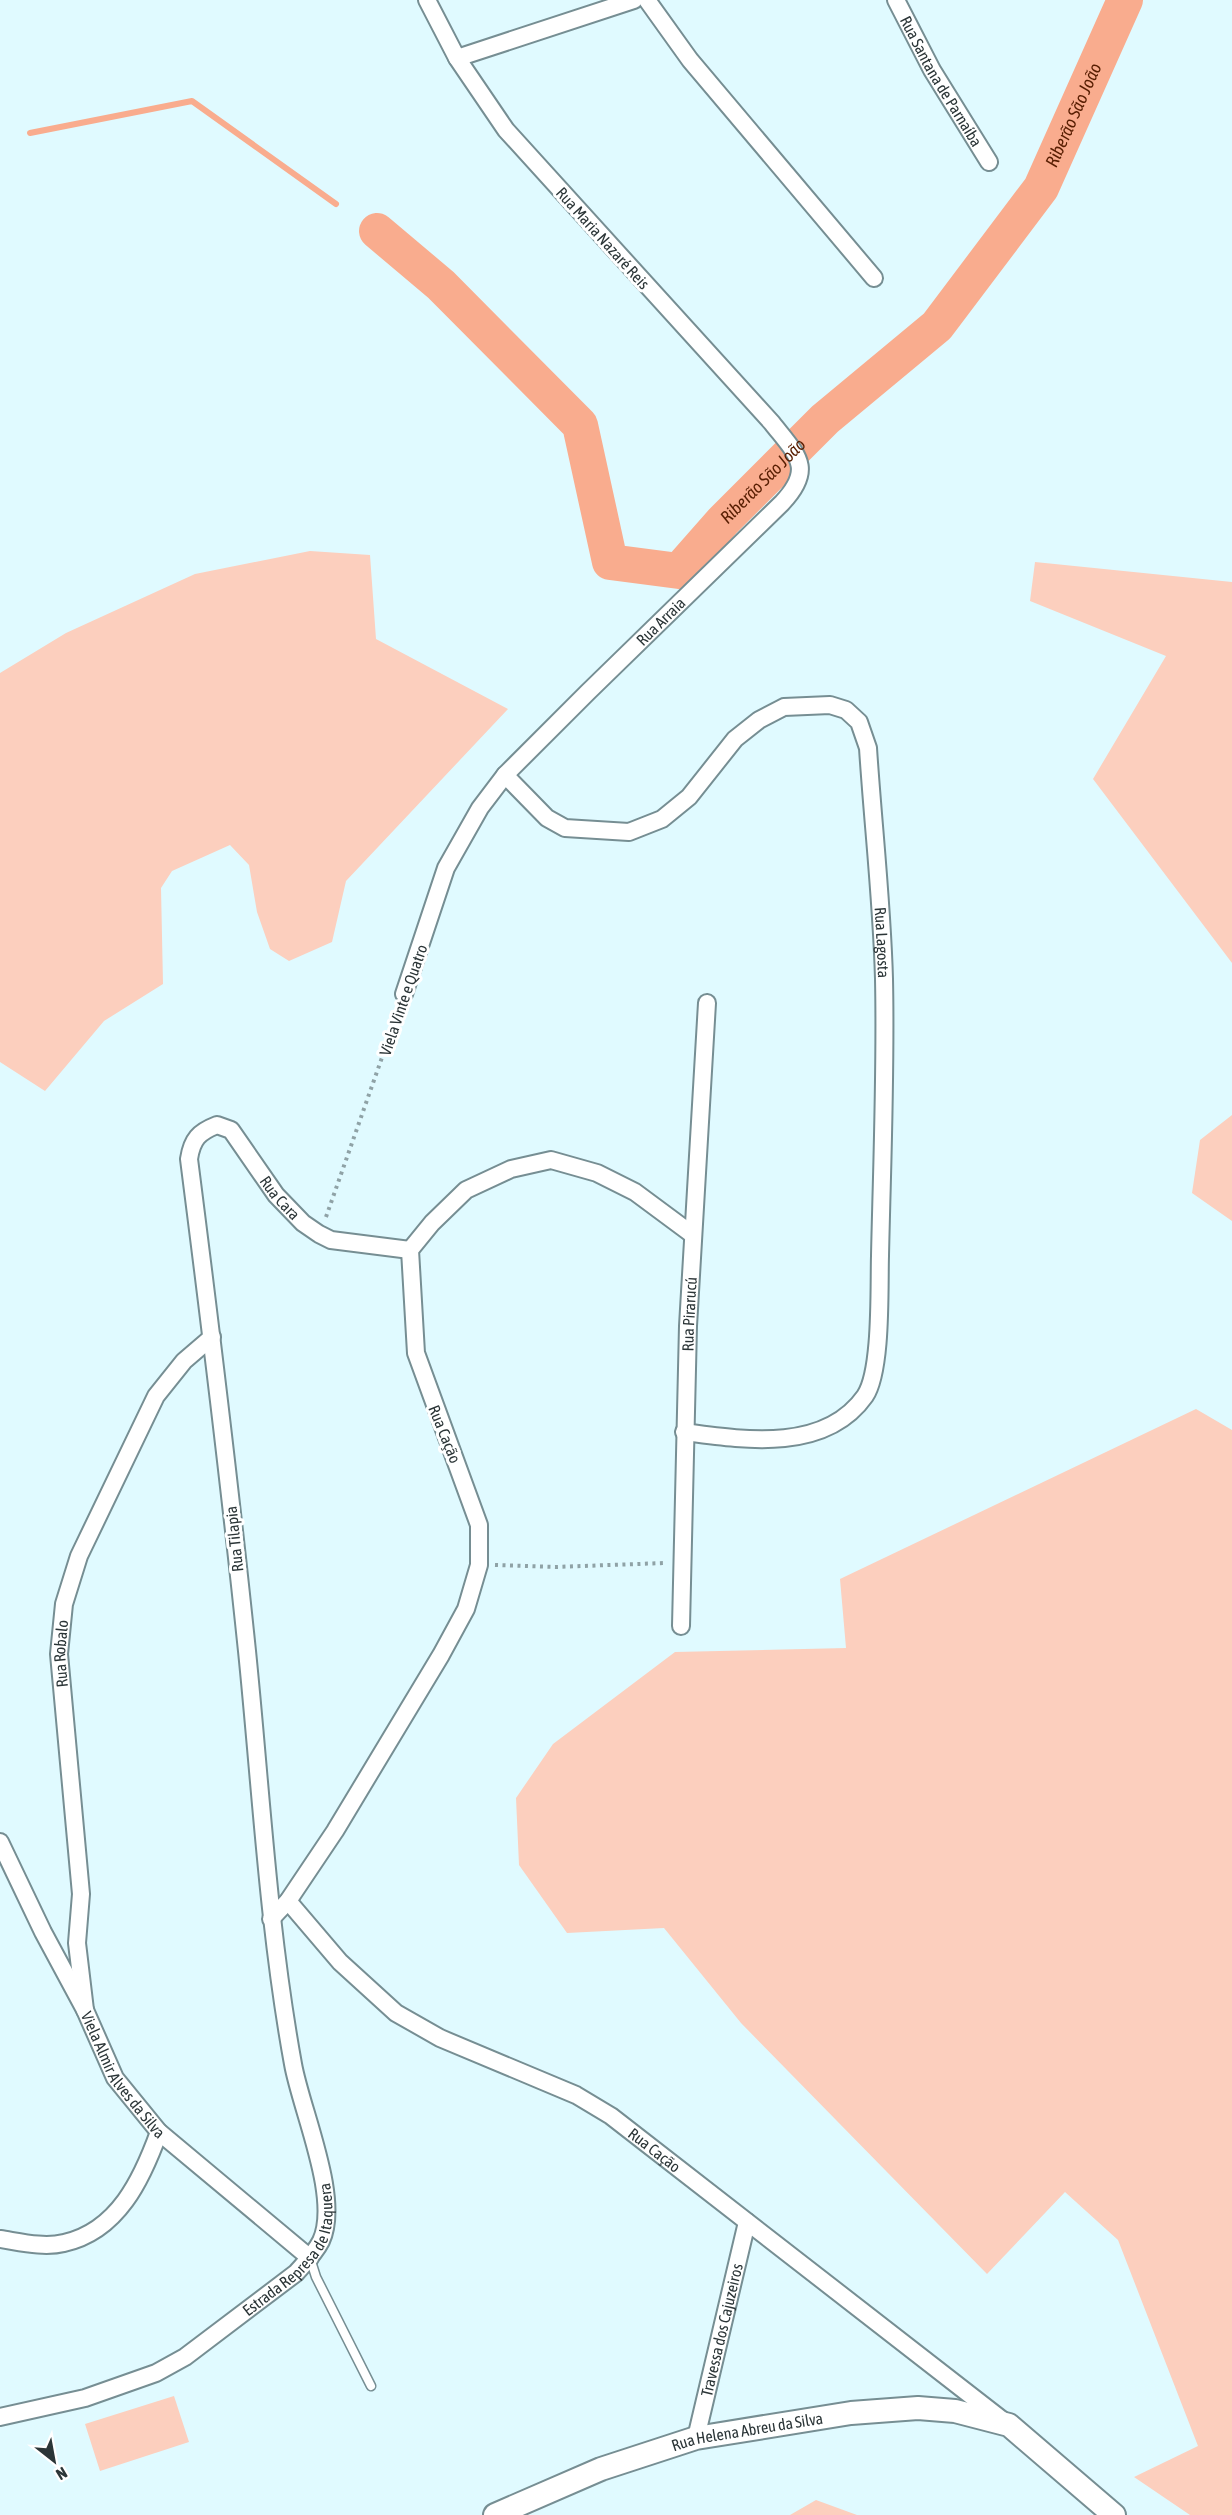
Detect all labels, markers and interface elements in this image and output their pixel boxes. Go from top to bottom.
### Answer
street label: Rua Santana de Parnaíba [897,13,986,150]
water label: Riberão São João [1041,59,1106,170]
street label: Rua Maria Nazaré Reis [553,184,654,293]
water label: Riberão São João [716,434,810,528]
street label: Rua Arraia [633,593,689,649]
street label: Rua Lagosta [871,907,893,978]
street label: Viela Vinte e Quatro [376,942,430,1058]
street label: Rua Cara [256,1172,304,1223]
street label: Rua Pirarucú [678,1276,700,1352]
street label: Rua Cação [424,1402,465,1466]
street label: Rua Tilapia [222,1505,247,1573]
street label: Rua Robalo [50,1619,71,1688]
street label: Viela Almir Alves da Silva [78,2009,168,2142]
street label: Rua Cação [625,2124,684,2176]
street label: Estrada Represa de Itaquera [239,2182,337,2319]
street label: Travessa dos Cajuzeiros [697,2261,746,2398]
street label: Rua Helena Abreu da Silva [669,2409,824,2454]
north arrow [24,2431,84,2491]
text: N [53,2464,70,2484]

